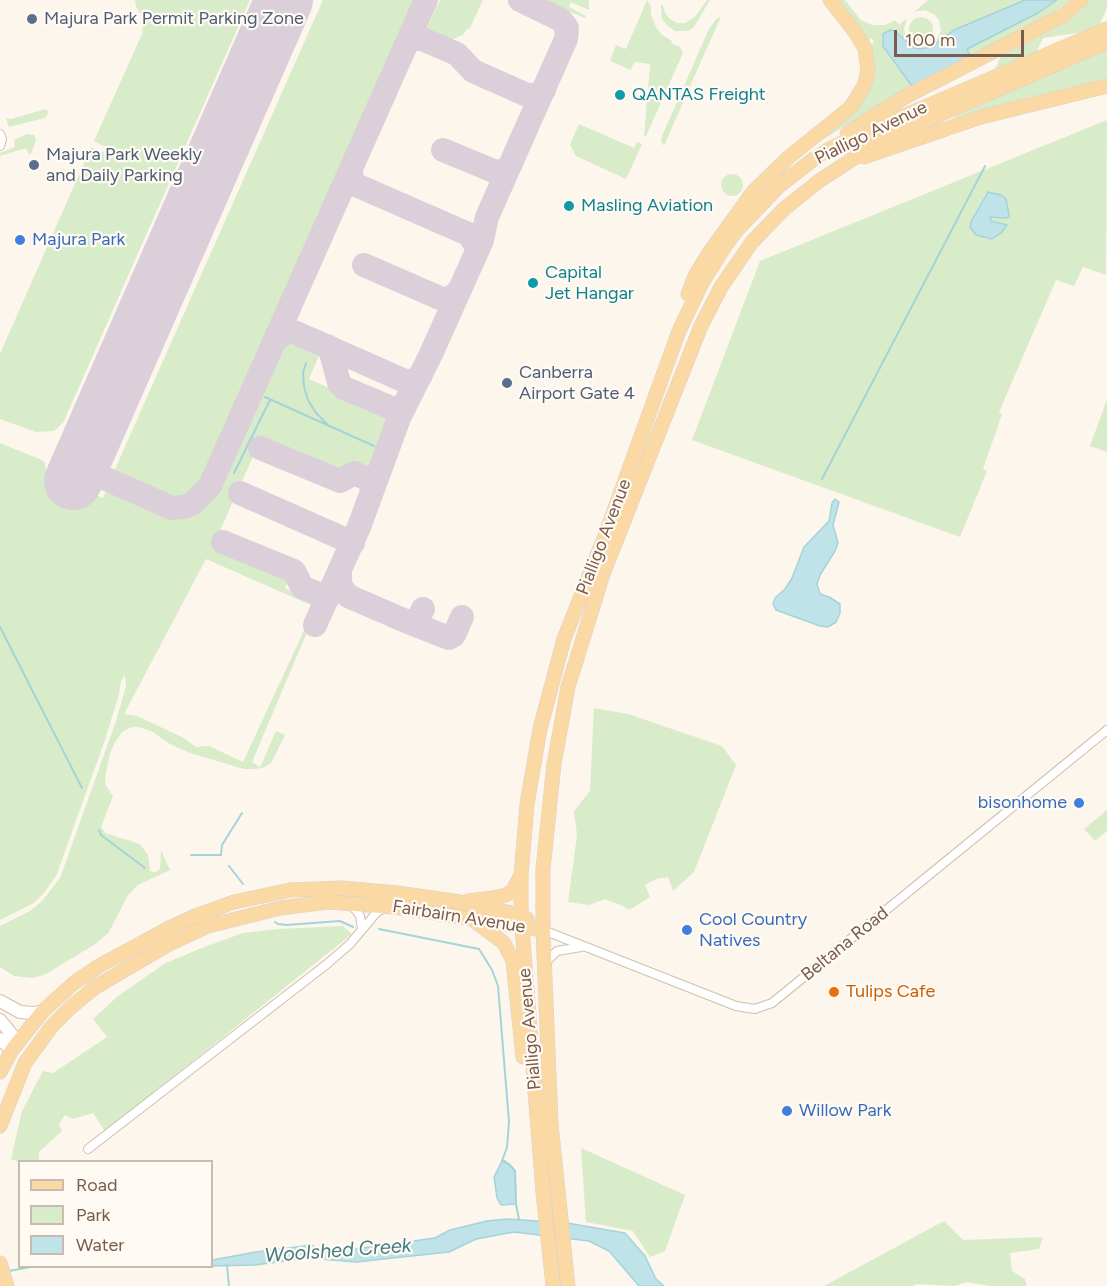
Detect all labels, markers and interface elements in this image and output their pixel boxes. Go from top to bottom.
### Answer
place label: Majura Park Permit Parking Zone [44,8,304,30]
marker: Majura Park Permit Parking Zone [25,12,39,26]
scale bar [897,18,1028,56]
text: 100 m [905,29,955,51]
place label: QANTAS Freight [632,84,766,106]
marker: QANTAS Freight [613,88,627,102]
street label: Pialligo Avenue [811,97,931,169]
place label: Majura Park Weekly and Daily Parking [46,144,202,186]
marker: Majura Park Weekly and Daily Parking [27,158,41,172]
place label: Masling Aviation [581,195,713,217]
marker: Masling Aviation [562,199,576,213]
place label: Majura Park [32,229,125,251]
marker: Majura Park [13,233,27,247]
place label: Capital Jet Hangar [545,262,634,304]
marker: Capital Jet Hangar [526,276,540,290]
place label: Canberra Airport Gate 4 [519,362,635,404]
marker: Canberra Airport Gate 4 [500,376,514,390]
street label: Pialligo Avenue [572,476,636,598]
place label: bisonhome [978,792,1067,814]
marker: bisonhome [1072,796,1086,810]
street label: Fairbairn Avenue [391,896,527,938]
street label: Beltana Road [797,902,893,986]
place label: Cool Country Natives [699,909,807,952]
marker: Cool Country Natives [680,923,694,937]
street label: Pialligo Avenue [514,967,546,1091]
place label: Tulips Cafe [846,981,935,1003]
marker: Tulips Cafe [827,985,841,999]
place label: Willow Park [799,1100,891,1122]
marker: Willow Park [780,1104,794,1118]
legend [18,1160,213,1268]
text: Road [76,1174,117,1196]
text: Park [76,1204,110,1226]
text: Water [76,1234,124,1256]
water label: Woolshed Creek [264,1234,412,1268]

